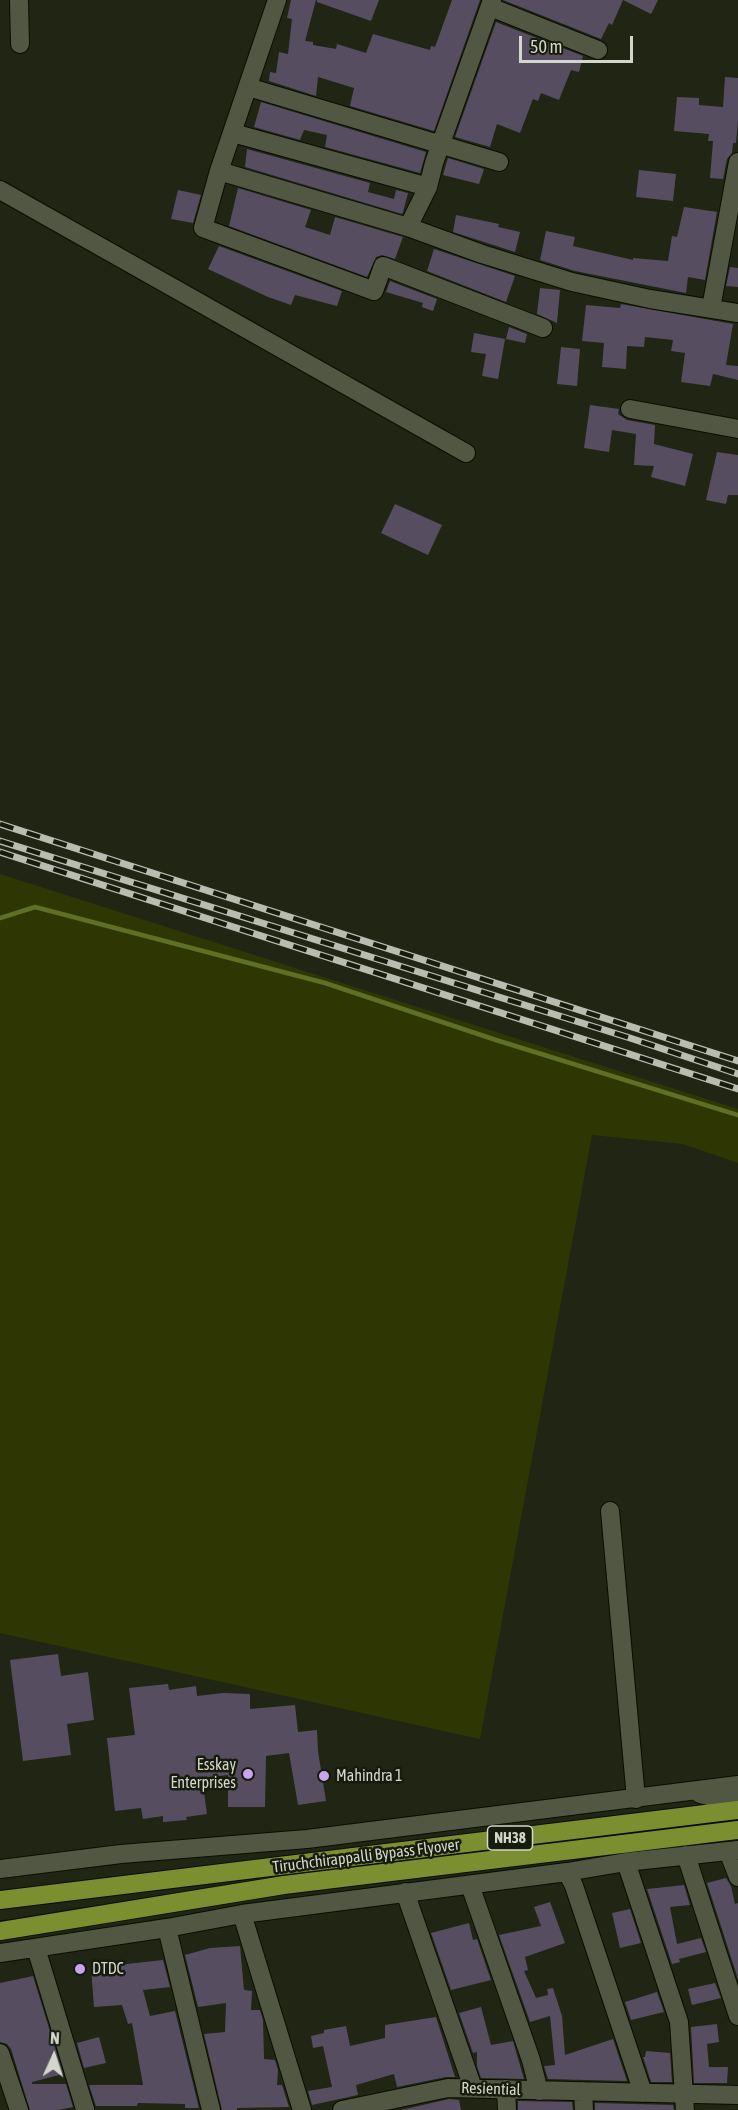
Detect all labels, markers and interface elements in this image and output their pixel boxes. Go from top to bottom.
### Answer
scale bar [522,24,636,62]
text: 50 m [530,36,562,57]
place label: Esskay Enterprises [170,1755,236,1793]
place label: Mahindra 1 [336,1766,402,1786]
marker: Esskay Enterprises [241,1767,255,1781]
marker: Mahindra 1 [317,1769,331,1783]
road number: NH38 [488,1826,532,1850]
street label: Tiruchchirappalli Bypass Flyover [271,1835,461,1877]
place label: DTDC [92,1959,124,1979]
marker: DTDC [73,1962,87,1976]
north arrow [24,2026,84,2086]
text: N [50,2029,60,2047]
street label: Resiential [461,2078,521,2100]

